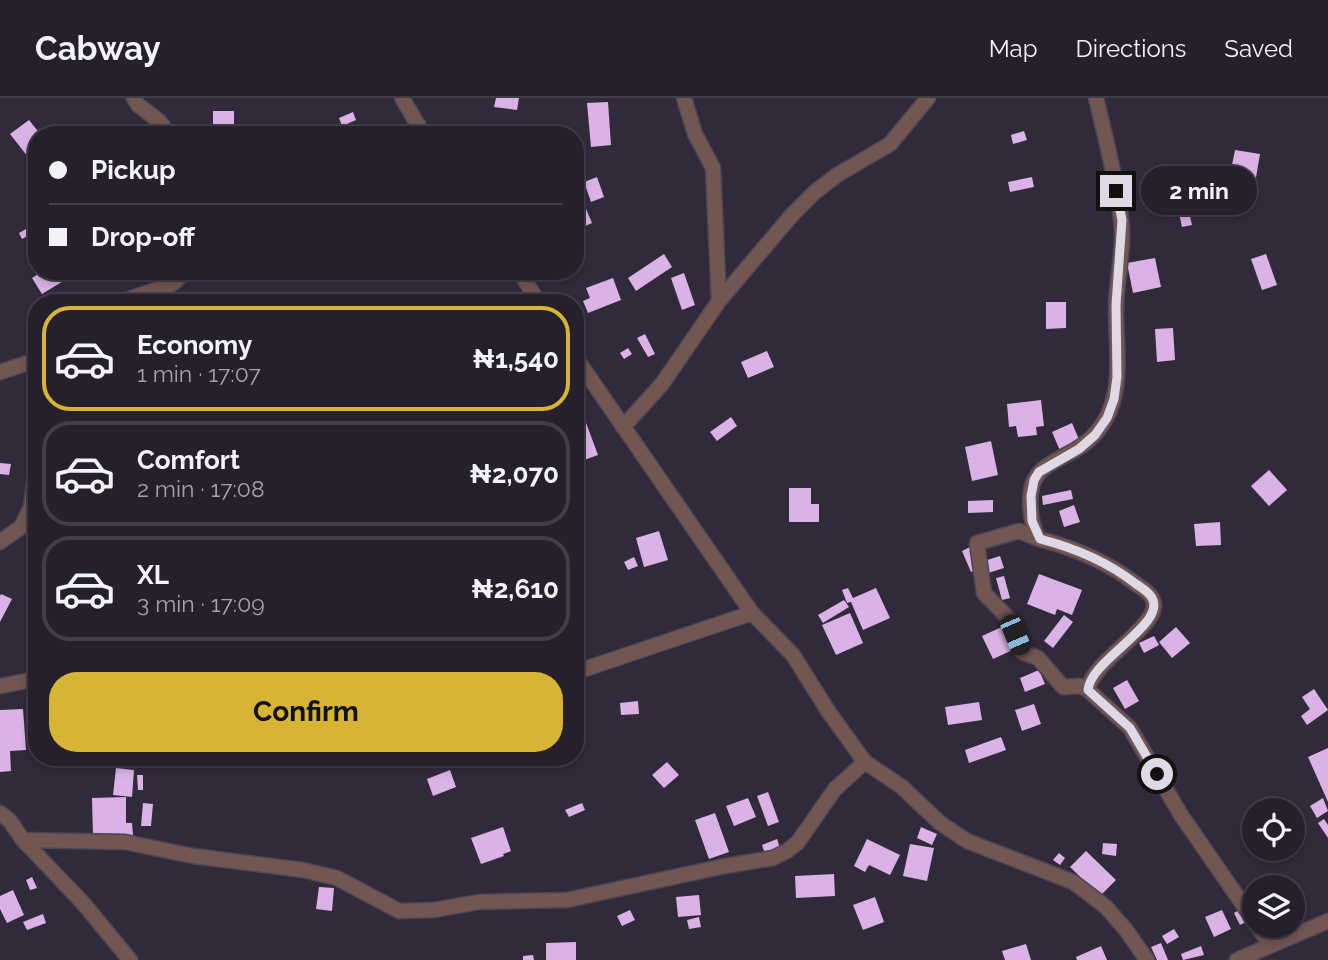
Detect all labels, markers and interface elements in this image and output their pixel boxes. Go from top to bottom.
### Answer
text: Cabway [35,29,161,68]
text: Map [989,34,1038,63]
text: Directions [1076,34,1186,63]
text: Saved [1224,34,1293,63]
text: Pickup [91,155,176,185]
callout: 2 min [1140,166,1256,216]
route end [1100,175,1132,207]
text: 2 min [1169,177,1229,204]
text: Drop-off [91,222,195,252]
icon: car [53,327,116,390]
text: Economy [137,330,252,360]
text: ₦1,540 [473,344,559,374]
text: 1 min · 17:07 [137,360,261,387]
icon: car [53,442,116,505]
text: Comfort [137,445,240,475]
text: ₦2,070 [469,459,559,489]
text: 2 min · 17:08 [137,475,265,502]
icon: car [53,557,116,620]
text: XL [137,560,169,590]
text: ₦2,610 [471,574,559,604]
text: 3 min · 17:09 [137,590,265,617]
car [998,612,1033,658]
button: Confirm [49,672,563,752]
route start [1141,758,1173,790]
map controls [1242,798,1305,938]
button: locate [1242,798,1305,861]
button: layers [1242,875,1305,938]

